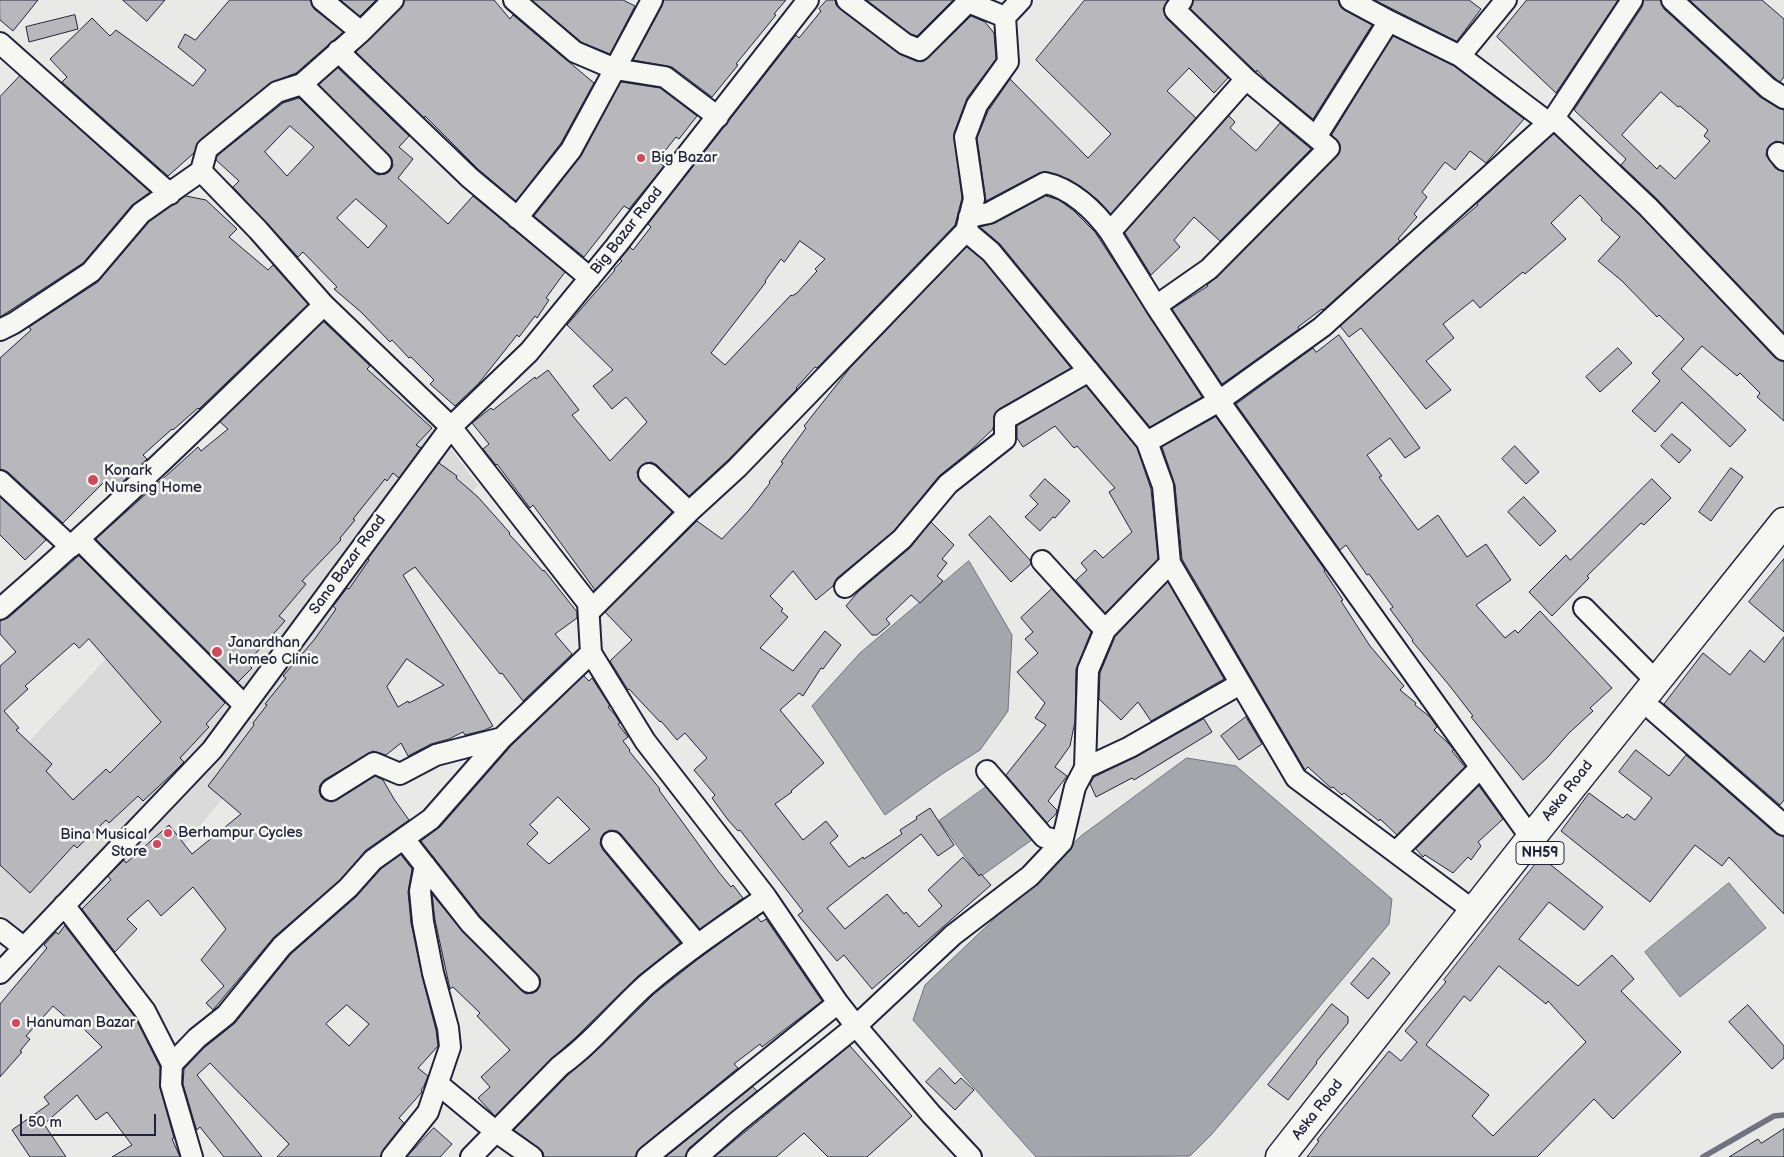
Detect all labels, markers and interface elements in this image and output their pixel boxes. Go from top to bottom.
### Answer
place label: Big Bazar [651,149,717,167]
marker: Big Bazar [635,152,647,164]
street label: Big Bazar Road [587,184,667,278]
place label: Konark Nursing Home [104,462,202,497]
marker: Konark Nursing Home [86,473,100,487]
street label: Sano Bazar Road [306,512,390,618]
place label: Janardhan Homeo Clinic [228,634,319,669]
marker: Janardhan Homeo Clinic [210,645,224,659]
street label: Aska Road [1539,757,1597,825]
place label: Berhampur Cycles [178,824,303,842]
place label: Bina Musical Store [60,826,147,861]
marker: Berhampur Cycles [162,827,174,839]
marker: Bina Musical Store [151,838,163,850]
road number: NH59 [1516,841,1564,864]
place label: Hanuman Bazar [26,1014,135,1032]
marker: Hanuman Bazar [10,1017,22,1029]
street label: Aska Road [1289,1076,1347,1144]
scale bar [22,1104,159,1136]
text: 50 m [28,1113,62,1132]

